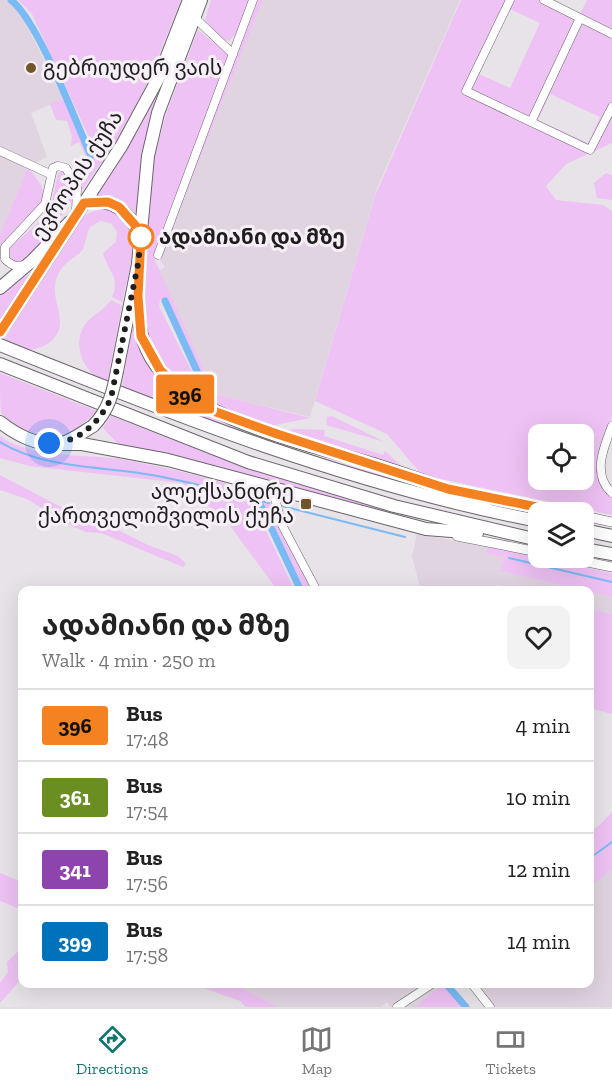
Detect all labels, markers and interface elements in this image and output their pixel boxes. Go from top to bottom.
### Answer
place label: გებრიუდერ ვაის [43,55,223,81]
marker: გებრიუდერ ვაის [24,61,38,75]
street label: ევროპის ქუჩა [26,106,128,244]
marker: ადამიანი და მზე [128,224,154,250]
place label: ადამიანი და მზე [159,224,345,250]
line badge: 396 [150,374,219,414]
text: 396 [168,382,202,407]
map controls [528,424,594,568]
button: locate [528,424,594,490]
your location [34,428,64,458]
place label: ალექსანდრე ქართველიშვილის ქუჩა [38,479,294,529]
marker: ალექსანდრე ქართველიშვილის ქუჩა [299,497,313,511]
button: layers [528,502,594,568]
button: heart [507,606,570,669]
text: ადამიანი და მზე [42,609,290,642]
text: Walk · 4 min · 250 m [42,648,216,672]
text: Bus [126,700,163,727]
text: 4 min [515,712,570,739]
text: 396 [58,713,92,738]
text: 17:48 [126,727,169,751]
text: Bus [126,772,163,799]
text: 10 min [506,784,570,811]
text: 361 [60,785,90,810]
text: 17:54 [126,799,168,823]
text: Bus [126,844,163,871]
text: 12 min [507,856,570,883]
text: 341 [59,857,91,882]
text: 17:56 [126,871,168,895]
text: Bus [126,916,163,943]
text: 14 min [507,928,570,955]
text: 399 [58,929,92,954]
text: 17:58 [126,943,168,967]
tab: Directions [76,1023,148,1078]
tab: Map [300,1023,333,1078]
tab: Tickets [486,1023,536,1078]

